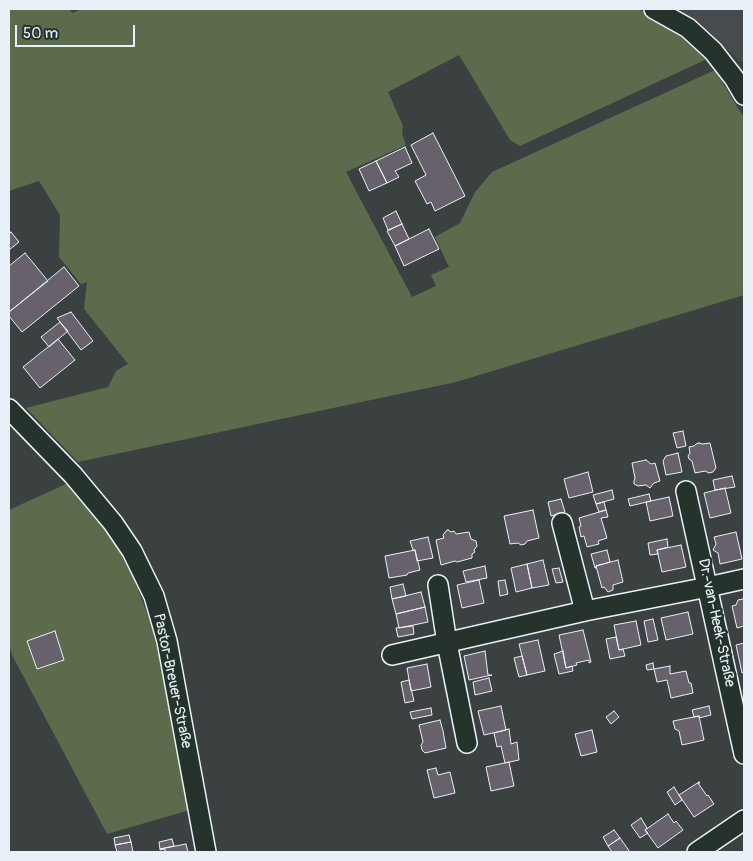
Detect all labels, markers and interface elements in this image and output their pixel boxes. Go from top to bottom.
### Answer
scale bar [18,15,138,47]
text: 50 m [23,24,58,43]
street label: Dr.-van-Heek-Straße [694,557,738,689]
street label: Pastor-Breuer-Straße [149,612,195,750]

